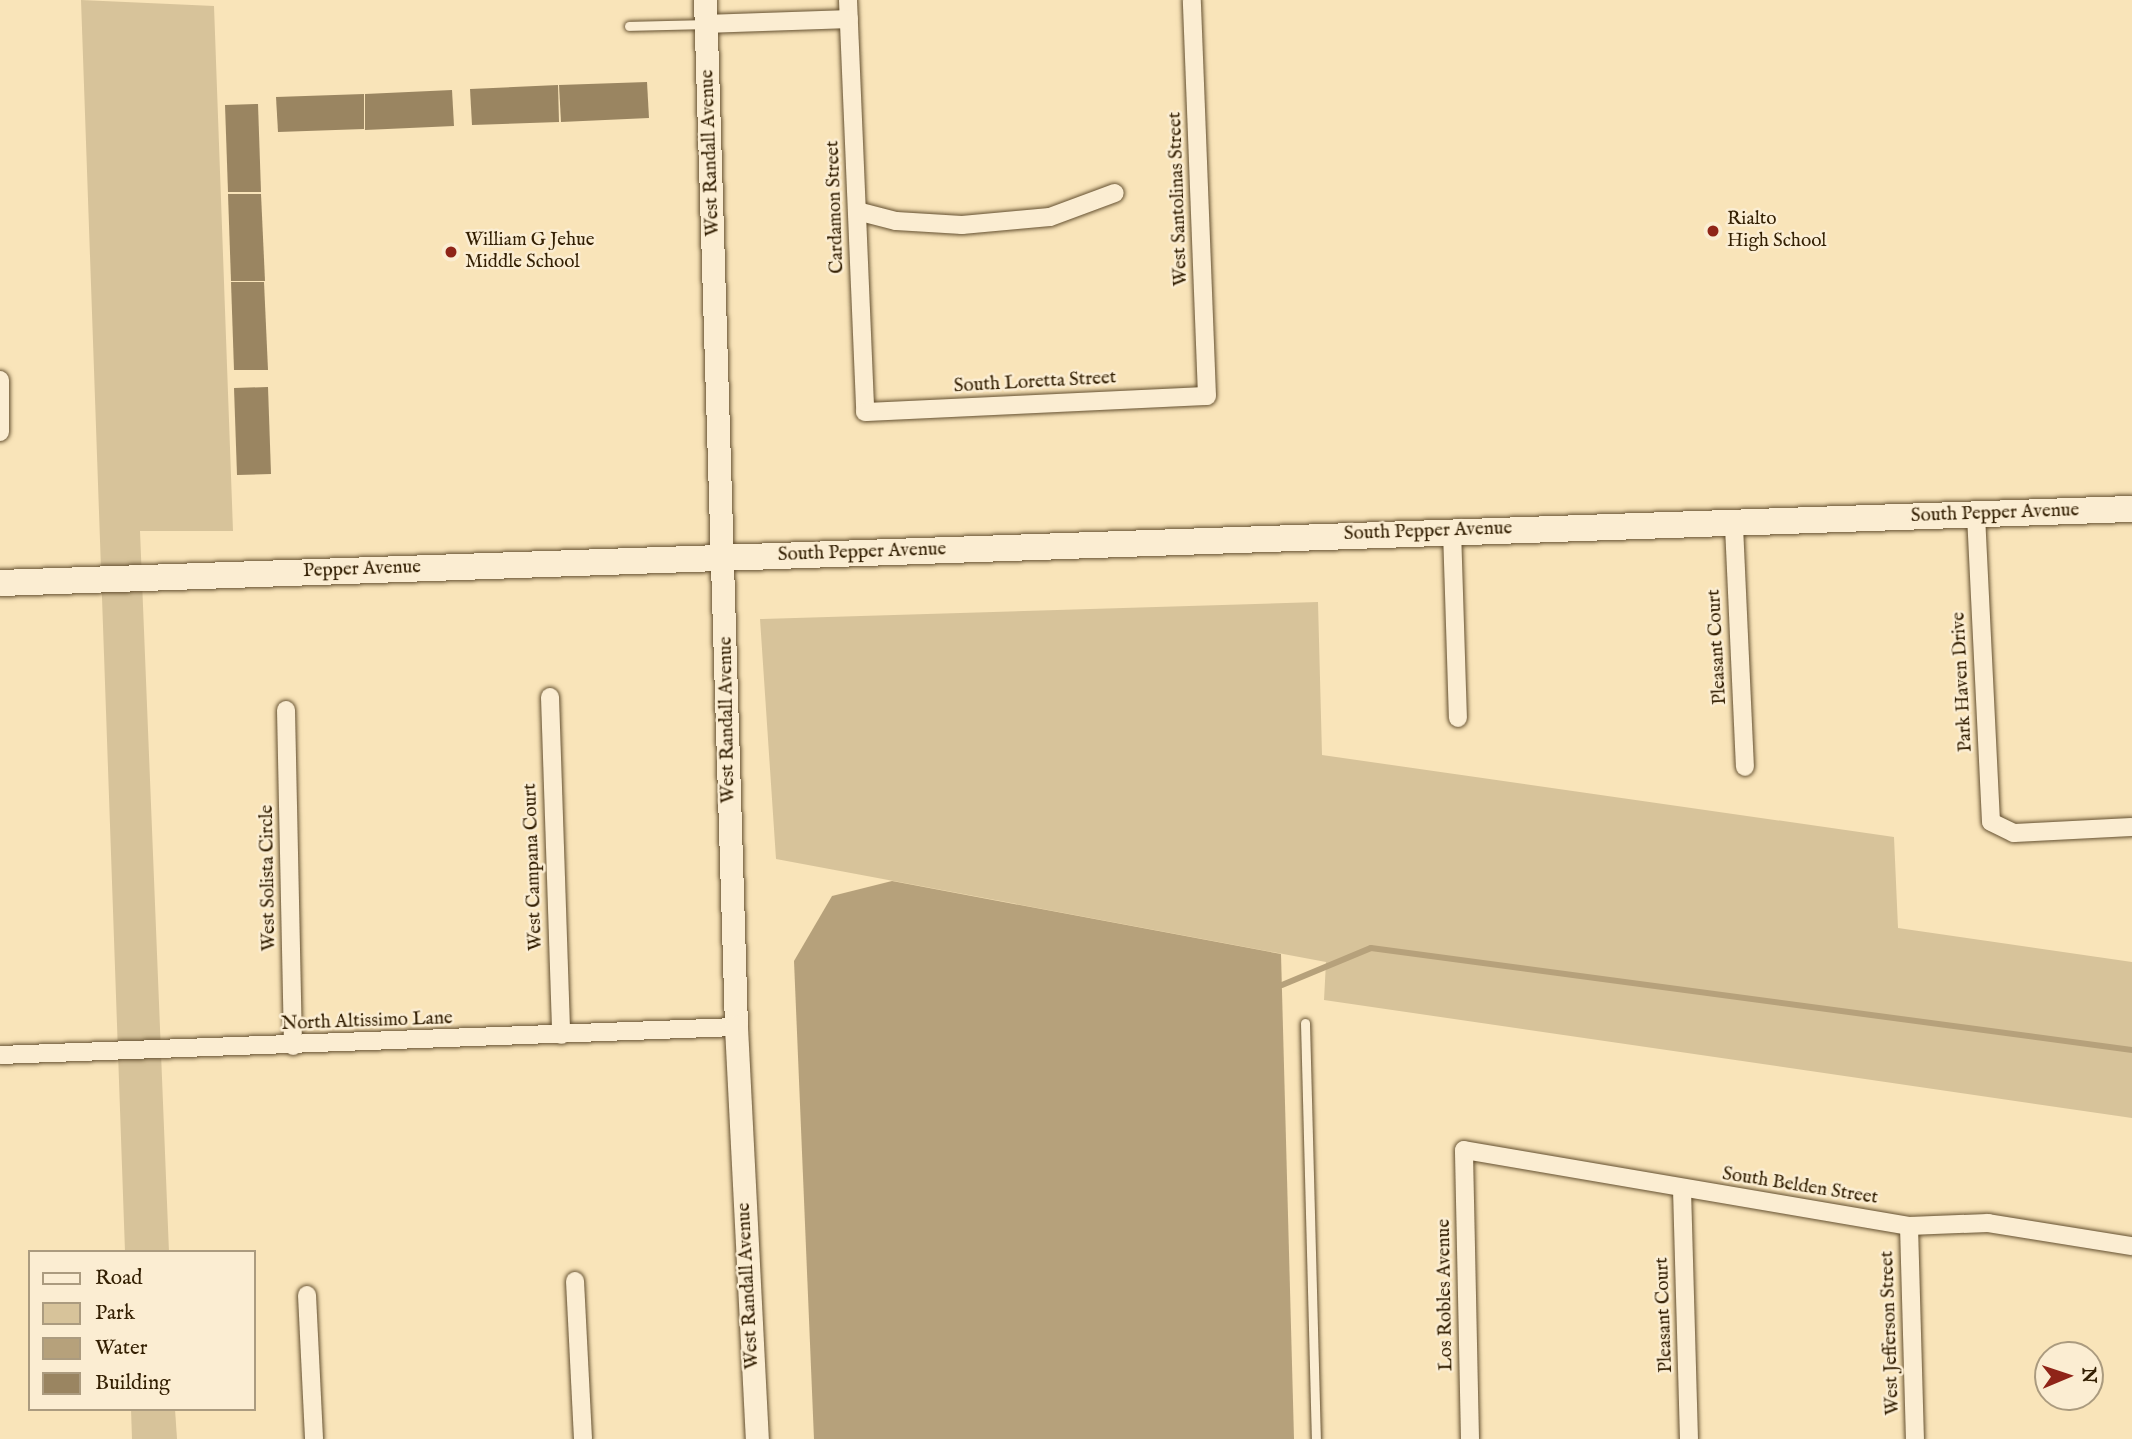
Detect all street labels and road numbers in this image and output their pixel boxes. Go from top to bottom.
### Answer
street label: West Randall Avenue [697,69,725,237]
street label: West Santolinas Street [1165,111,1193,287]
street label: Cardamon Street [822,140,850,274]
street label: South Loretta Street [953,367,1117,399]
street label: South Pepper Avenue [1910,500,2080,528]
street label: South Pepper Avenue [1343,518,1513,546]
street label: South Pepper Avenue [777,539,947,567]
street label: Pepper Avenue [303,557,421,583]
street label: Pleasant Court [1704,589,1732,705]
street label: Park Haven Drive [1948,611,1978,753]
street label: West Randall Avenue [715,636,741,804]
street label: West Campana Court [520,783,548,951]
street label: West Solista Circle [256,805,282,951]
street label: North Altissimo Lane [281,1008,453,1036]
street label: South Belden Street [1721,1163,1879,1211]
street label: West Randall Avenue [733,1202,765,1370]
street label: Los Robles Avenue [1433,1219,1459,1371]
street label: West Jefferson Street [1877,1250,1905,1416]
street label: Pleasant Court [1652,1257,1678,1373]

